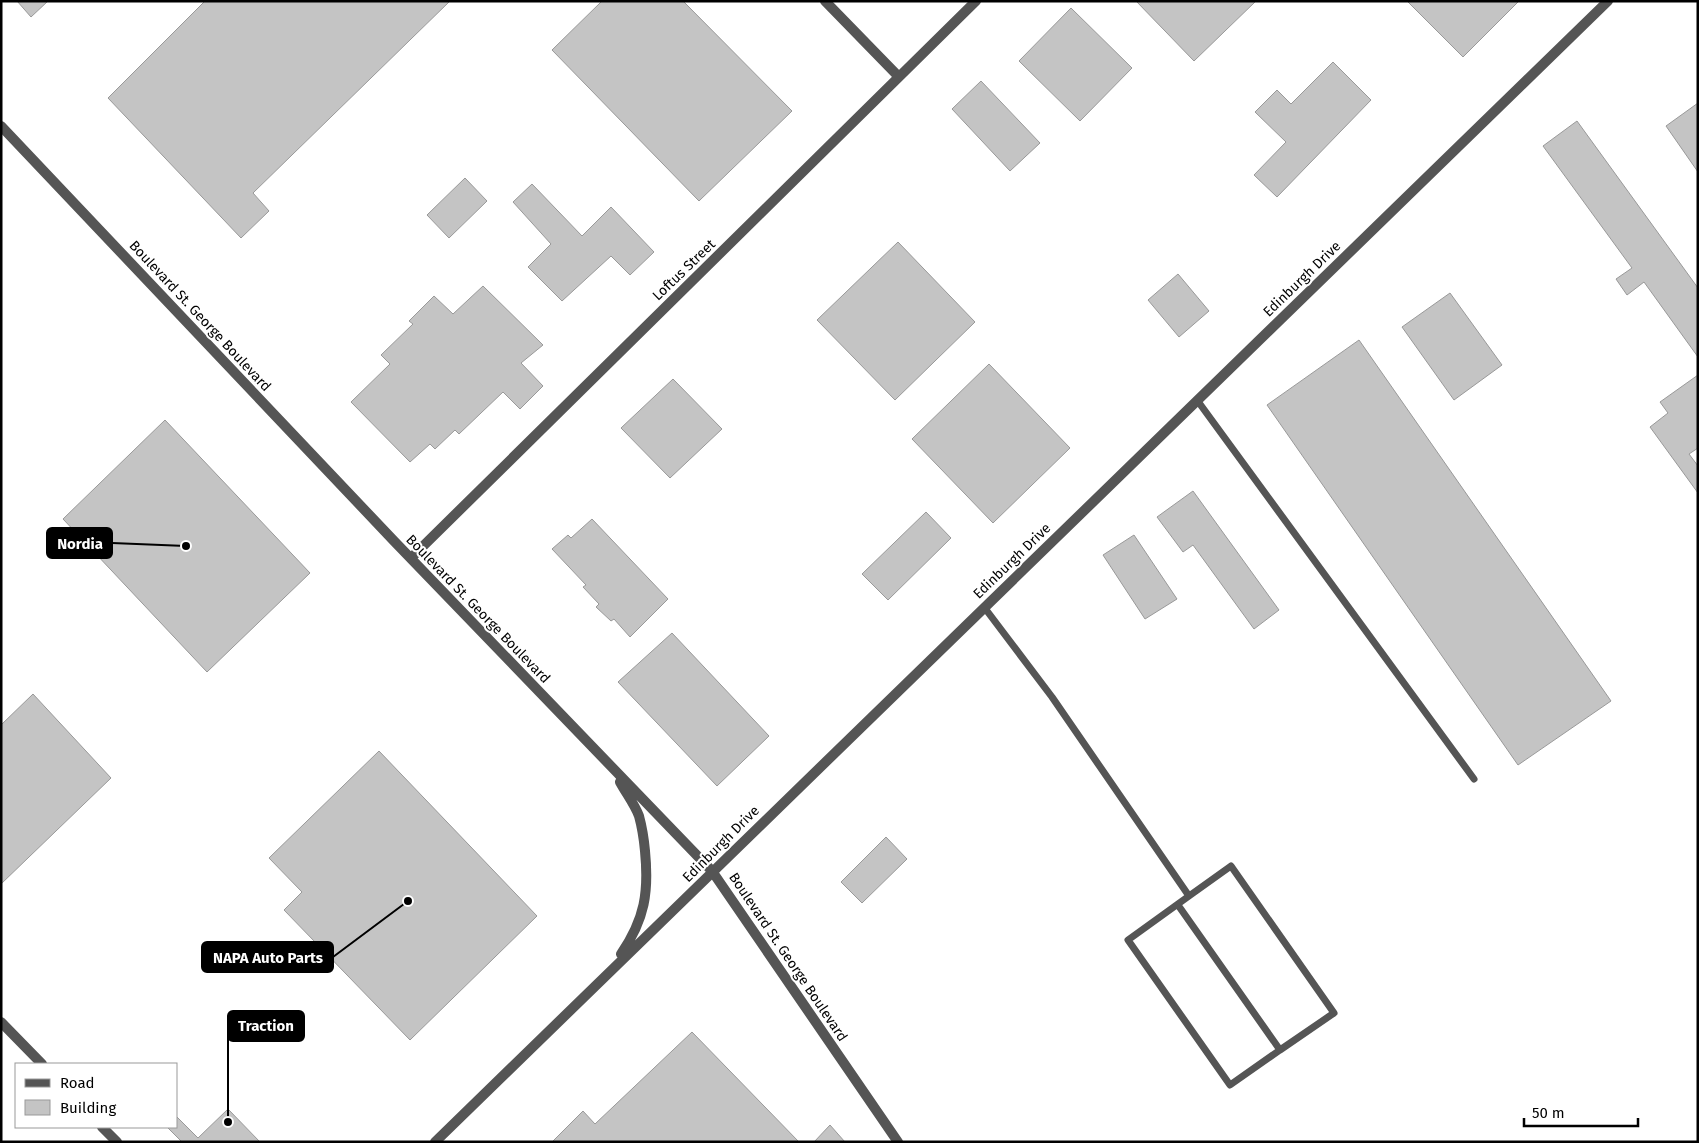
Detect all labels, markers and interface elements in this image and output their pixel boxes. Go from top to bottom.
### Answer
street label: Loftus Street [649,235,720,304]
street label: Boulevard St. George Boulevard [126,237,274,395]
street label: Edinburgh Drive [1260,238,1344,320]
street label: Edinburgh Drive [970,520,1054,602]
callout: Nordia [47,528,112,558]
street label: Boulevard St. George Boulevard [402,531,554,687]
text: Nordia [57,535,103,553]
street label: Edinburgh Drive [679,802,763,886]
street label: Boulevard St. George Boulevard [725,869,851,1045]
callout: NAPA Auto Parts [202,942,333,972]
text: NAPA Auto Parts [213,949,323,967]
callout: Traction [228,1011,304,1041]
text: Traction [238,1017,294,1035]
legend [15,1063,178,1128]
text: Road [60,1074,95,1092]
scale bar [1524,1096,1638,1128]
text: Building [60,1099,116,1117]
text: 50 m [1532,1104,1565,1122]

